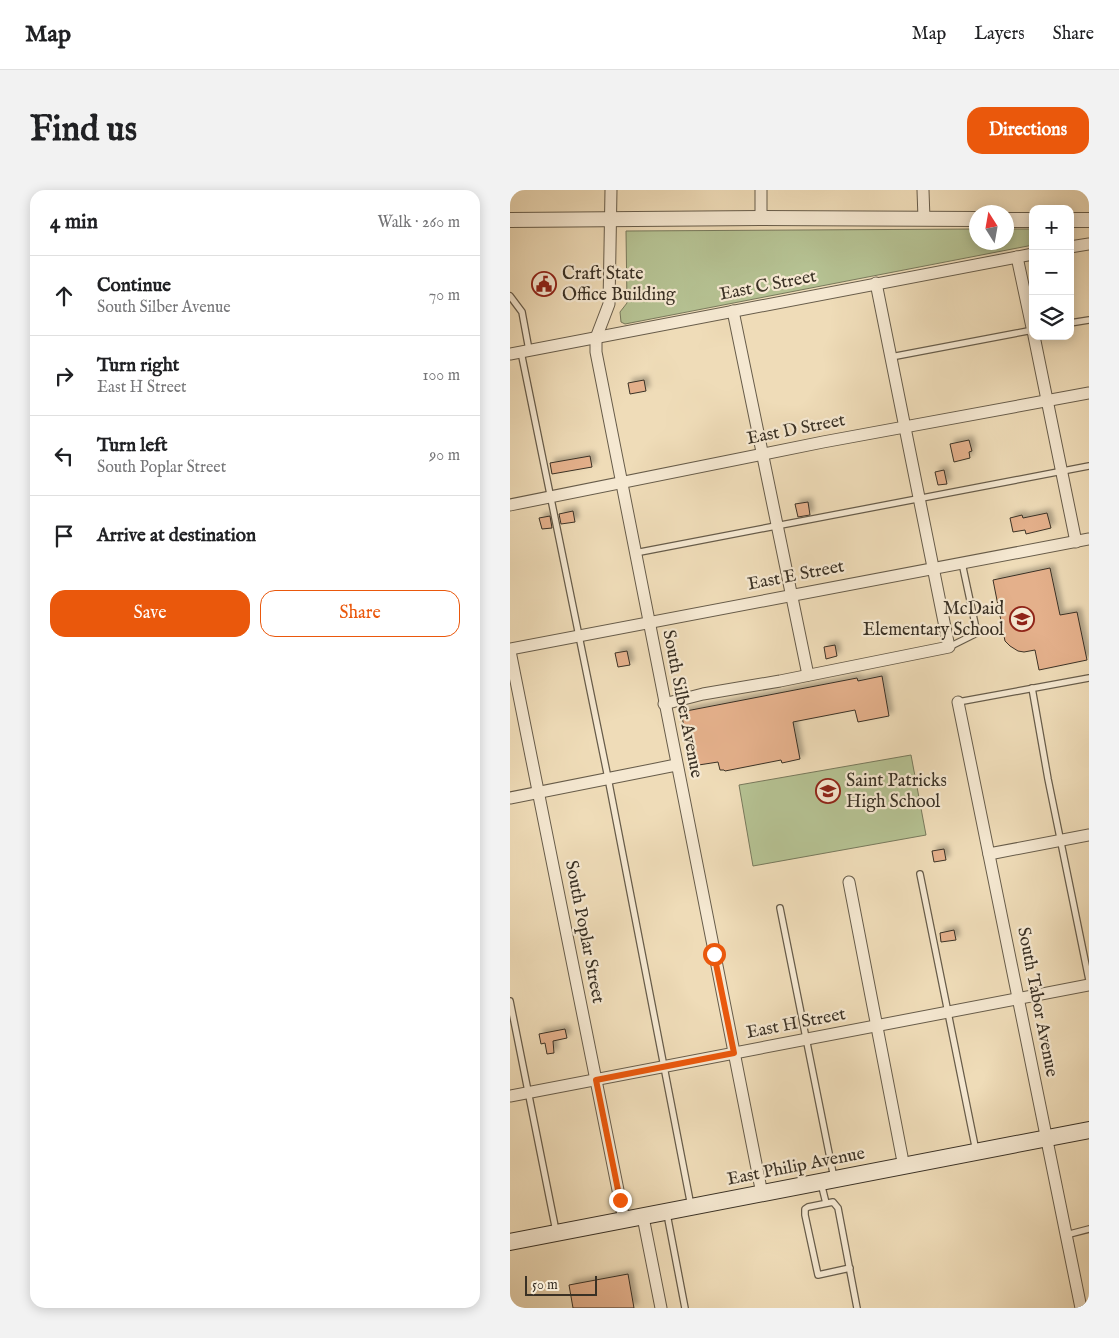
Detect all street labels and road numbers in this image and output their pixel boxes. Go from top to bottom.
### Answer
street label: East C Street [718,265,818,307]
street label: East D Street [745,409,847,451]
street label: East E Street [746,555,846,597]
street label: South Silber Avenue [656,628,708,780]
street label: South Poplar Street [559,858,609,1006]
street label: South Tabor Avenue [1011,925,1063,1079]
street label: East H Street [744,1003,848,1045]
street label: East Philip Avenue [725,1142,867,1192]

